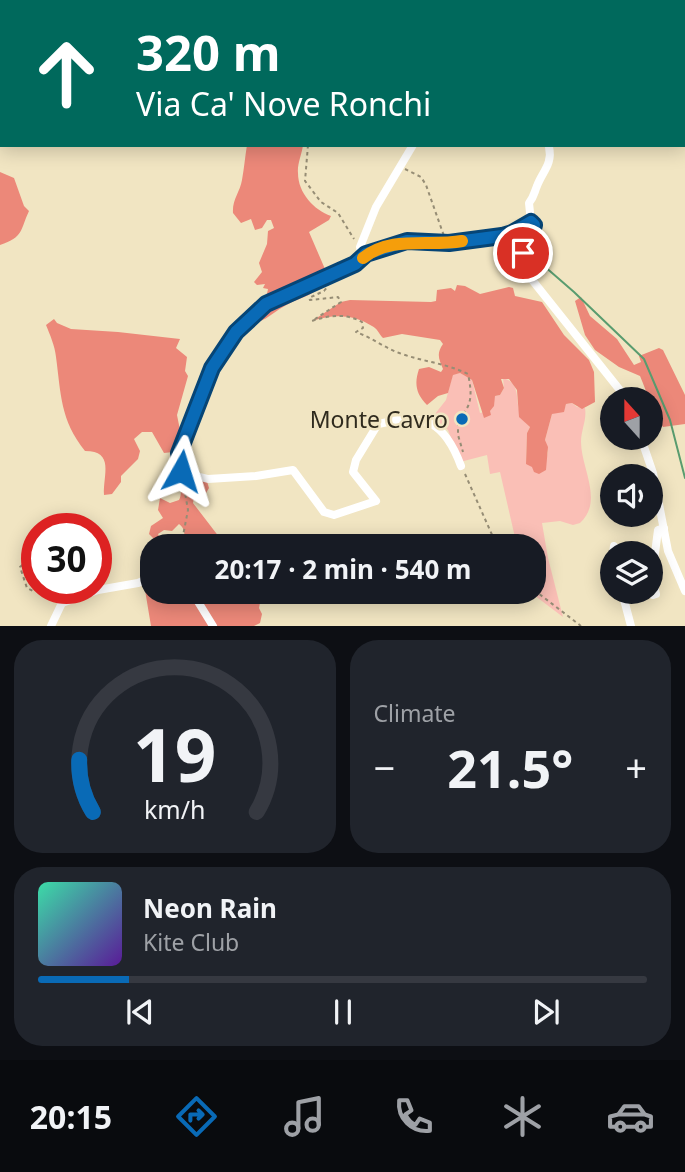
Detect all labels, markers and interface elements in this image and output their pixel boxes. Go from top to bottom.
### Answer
text: 320 m [136,19,281,85]
icon: ahead [21,28,112,119]
text: Via Ca' Nove Ronchi [136,82,431,125]
pin [493,223,553,283]
icon: arrive [504,234,542,272]
north arrow [600,387,663,450]
map controls [600,387,663,604]
place label: Monte Cavro [310,403,448,435]
marker: Monte Cavro [454,411,470,427]
position arrow [144,434,218,508]
button: sound [600,464,663,527]
speed limit sign: 30 [21,513,112,604]
button: layers [600,541,663,604]
text: 20:17 · 2 min · 540 m [215,551,471,587]
text: Climate [374,697,456,729]
text: 19 [133,705,216,804]
text: 21.5° [447,732,573,803]
text: − [374,741,395,793]
text: + [625,741,647,793]
text: km/h [144,792,206,826]
text: Neon Rain [143,890,277,926]
text: Kite Club [143,926,239,958]
icon: previous [121,993,159,1031]
icon: pause [324,993,362,1031]
icon: next [527,993,565,1031]
icon: directions [172,1092,221,1141]
icon: music [280,1092,329,1141]
icon: phone [389,1092,438,1141]
icon: climate [498,1092,547,1141]
icon: car [606,1092,655,1141]
text: 20:15 [30,1095,112,1138]

